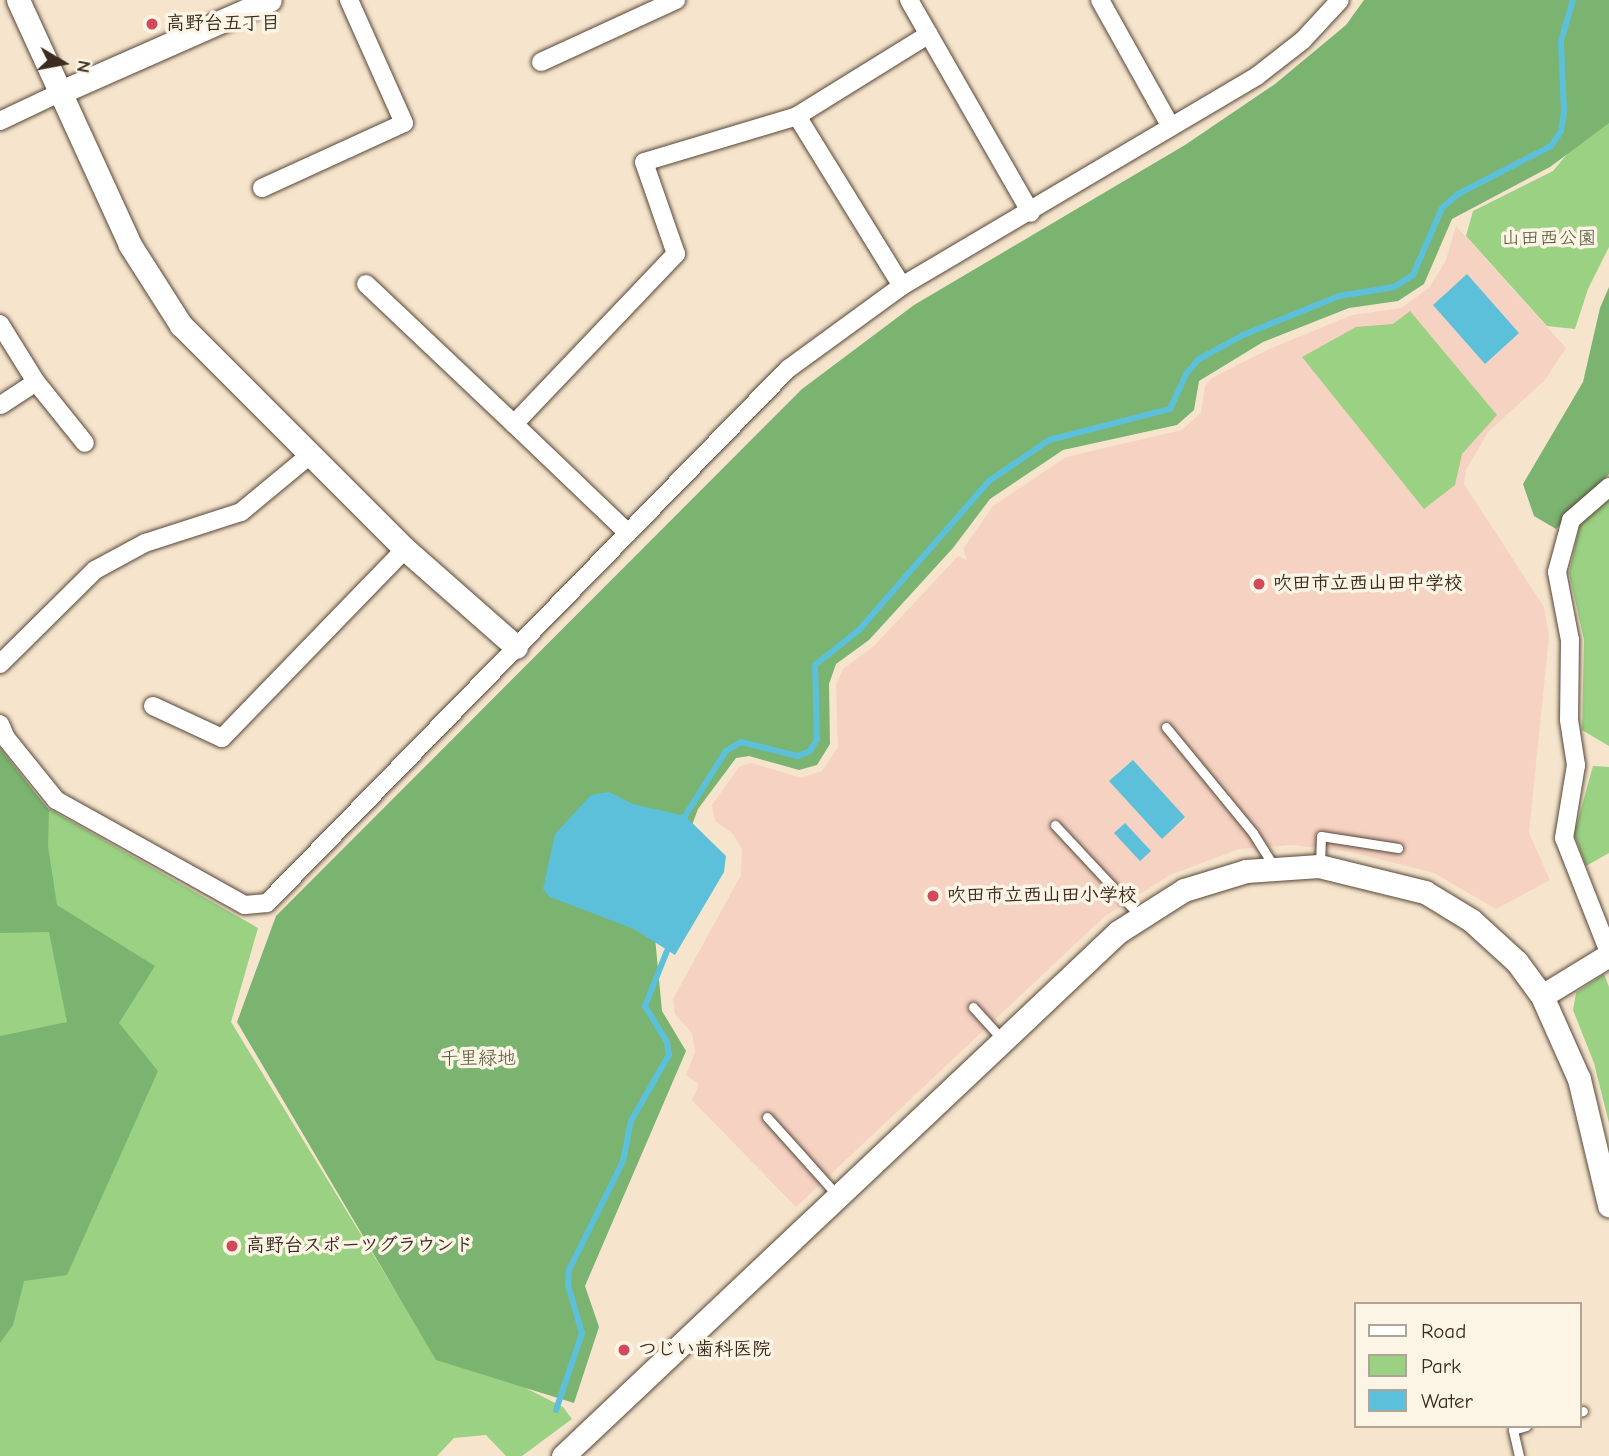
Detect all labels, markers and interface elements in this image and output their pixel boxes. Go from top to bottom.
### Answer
place label: 高野台五丁目 [166,13,280,35]
marker: 高野台五丁目 [144,16,160,32]
north arrow [28,28,98,98]
text: N [72,59,96,75]
park label: 山田西公園 [1502,228,1596,250]
place label: 吹田市立西山田中学校 [1273,573,1463,595]
marker: 吹田市立西山田中学校 [1251,576,1267,592]
place label: 吹田市立西山田小学校 [947,885,1137,907]
marker: 吹田市立西山田小学校 [925,888,941,904]
park label: 千里緑地 [440,1048,516,1070]
place label: 高野台スポーツグラウンド [246,1235,474,1257]
marker: 高野台スポーツグラウンド [224,1238,240,1254]
legend [1354,1302,1581,1428]
text: Road [1421,1319,1466,1343]
place label: つじい歯科医院 [638,1339,771,1361]
marker: つじい歯科医院 [616,1342,632,1358]
text: Park [1421,1354,1461,1378]
text: Water [1421,1389,1473,1413]

